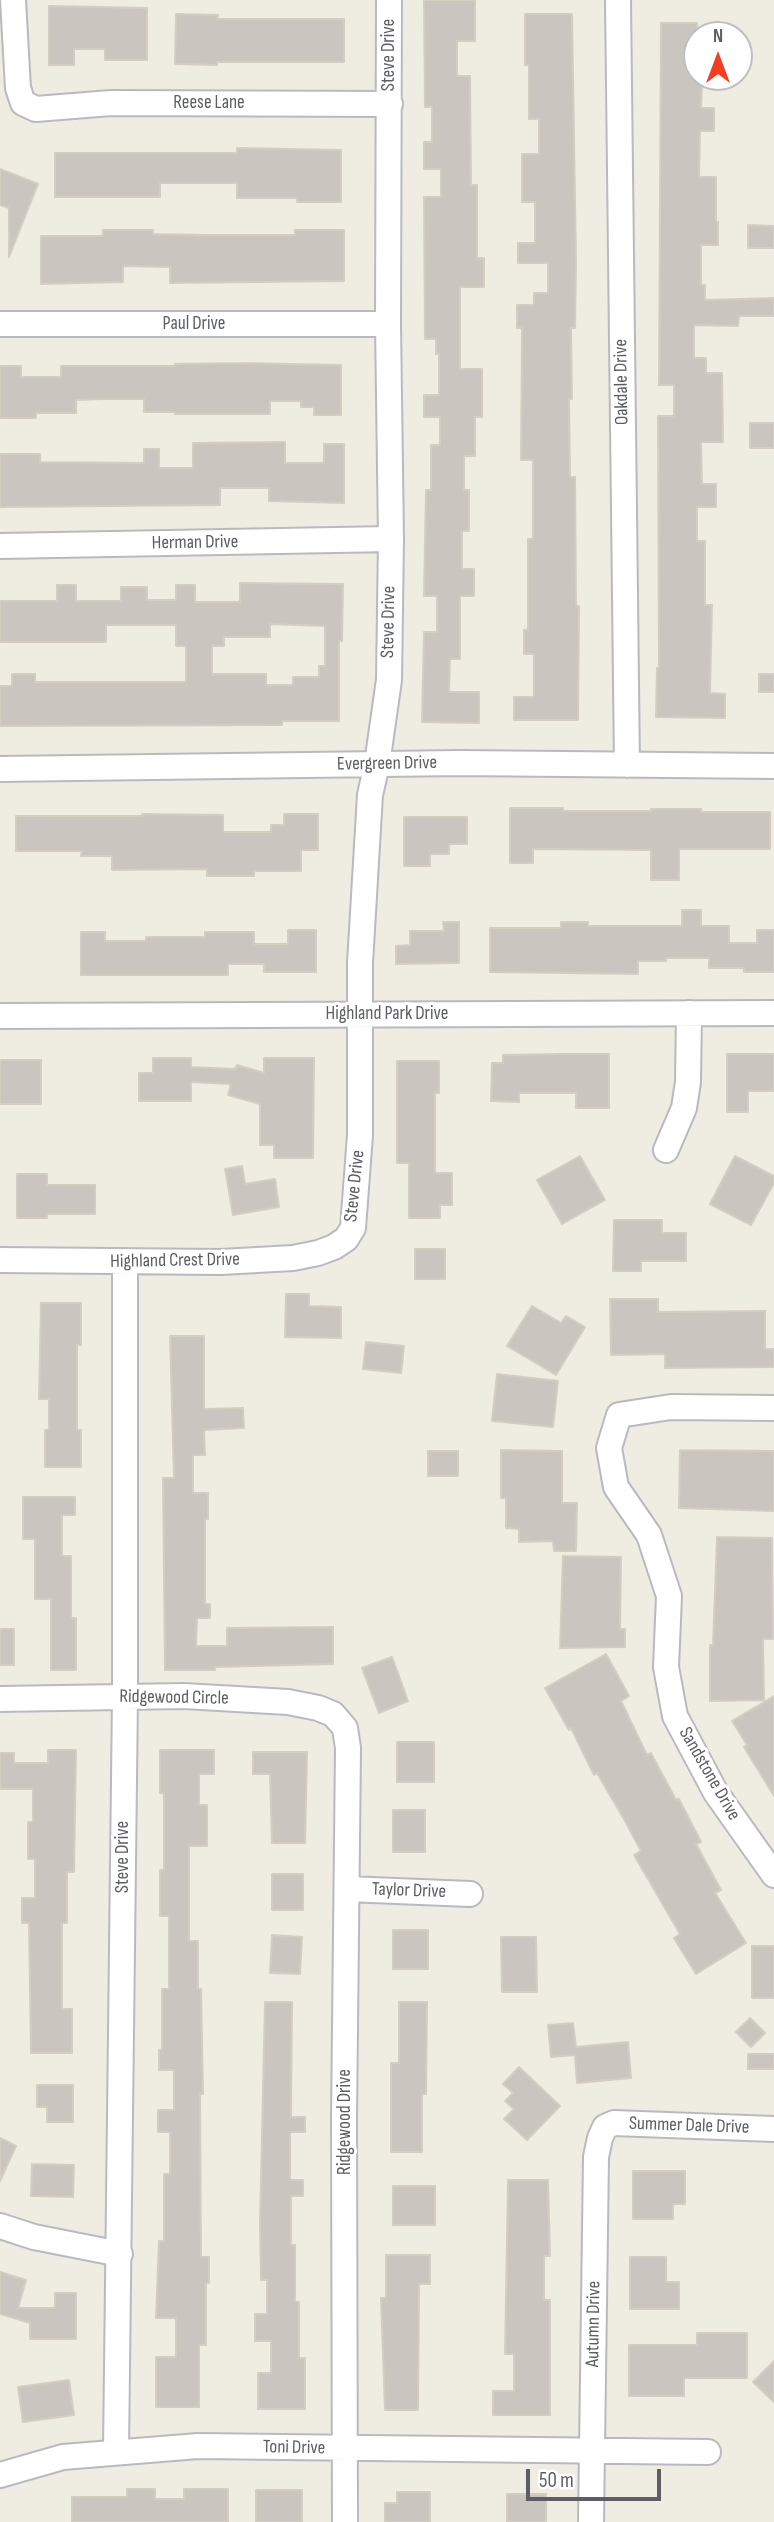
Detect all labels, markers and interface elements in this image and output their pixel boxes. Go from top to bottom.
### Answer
street label: Steve Drive [378,19,400,91]
north arrow [683,21,753,91]
text: N [713,25,723,48]
street label: Reese Lane [173,92,245,114]
street label: Paul Drive [163,313,225,335]
street label: Oakdale Drive [610,339,634,425]
street label: Herman Drive [152,531,238,555]
street label: Steve Drive [377,586,401,658]
street label: Evergreen Drive [337,752,437,776]
street label: Highland Park Drive [326,1003,448,1025]
street label: Steve Drive [340,1149,370,1223]
street label: Highland Crest Drive [110,1248,240,1274]
street label: Ridgewood Circle [119,1686,229,1710]
street label: Sandstone Drive [673,1723,745,1825]
street label: Steve Drive [112,1821,134,1893]
street label: Taylor Drive [372,1878,446,1904]
street label: Ridgewood Drive [334,2069,356,2175]
street label: Summer Dale Drive [628,2113,750,2139]
street label: Autumn Drive [582,2281,606,2367]
street label: Toni Drive [263,2436,325,2460]
scale bar [529,2456,664,2500]
text: 50 m [539,2468,574,2493]

